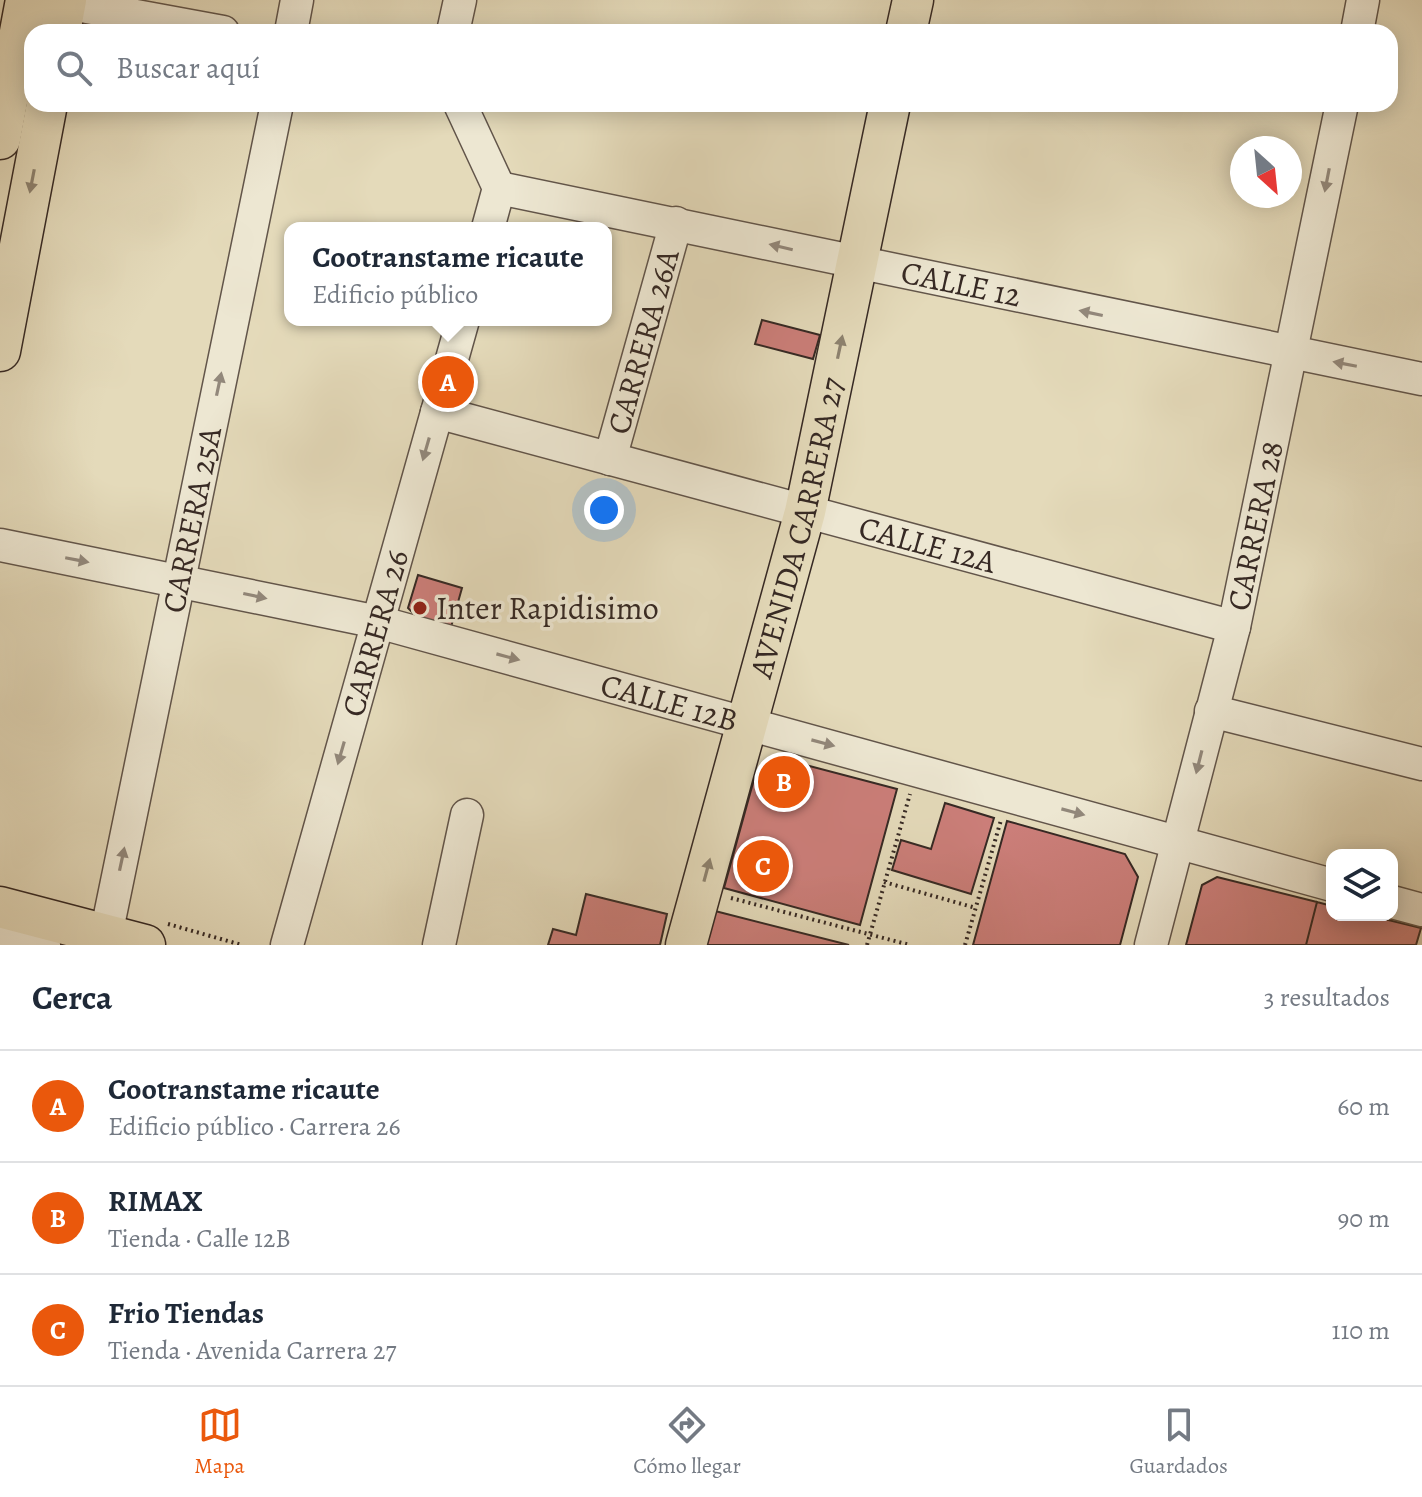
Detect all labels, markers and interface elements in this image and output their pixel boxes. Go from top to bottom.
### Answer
search box [24,24,1398,112]
icon: search [52,46,96,90]
text: Buscar aquí [116,48,260,88]
north arrow [1230,136,1302,208]
one-way arrow [25,168,38,193]
one-way arrow [1320,168,1333,193]
popup [284,222,612,326]
text: Cootranstame ricaute [312,237,584,277]
one-way arrow [768,240,793,253]
street label: CARRERA 26A [596,243,690,439]
street label: CALLE 12 [897,250,1025,317]
text: Edificio público [312,277,478,312]
one-way arrow [1078,306,1103,318]
one-way arrow [834,334,846,359]
pin: A [422,352,474,412]
one-way arrow [1333,358,1358,370]
one-way arrow [213,372,226,397]
street label: AVENIDA CARRERA 27 [738,373,855,684]
street label: CARRERA 25A [151,421,232,617]
one-way arrow [419,437,432,461]
street label: CARRERA 28 [1216,437,1294,615]
your location [584,490,624,530]
street label: CALLE 12A [854,505,1002,584]
street label: CARRERA 26 [330,545,419,722]
one-way arrow [64,555,89,567]
place label: Inter Rapidisimo [436,586,659,630]
one-way arrow [243,590,268,603]
marker: Inter Rapidisimo [411,599,429,617]
one-way arrow [497,651,521,664]
street label: CALLE 12B [596,662,743,742]
one-way arrow [811,737,835,750]
one-way arrow [334,741,346,766]
one-way arrow [1192,750,1204,775]
pin: B [758,752,810,812]
one-way arrow [1062,806,1086,819]
pin: C [737,836,789,896]
one-way arrow [117,846,129,871]
map controls [1326,849,1398,921]
button: layers [1326,849,1398,921]
one-way arrow [701,857,714,881]
text: Cerca [32,974,113,1021]
text: 3 resultados [1264,980,1390,1015]
text: Cootranstame ricaute [108,1069,380,1109]
text: A [50,1089,66,1124]
text: 60 m [1337,1089,1390,1124]
text: Edificio público · Carrera 26 [108,1109,400,1144]
text: RIMAX [108,1181,202,1221]
text: B [50,1201,66,1236]
text: 90 m [1338,1201,1390,1236]
text: Tienda · Calle 12B [108,1221,291,1256]
text: Frio Tiendas [108,1293,264,1333]
text: C [50,1313,66,1348]
text: 110 m [1332,1313,1390,1348]
text: Tienda · Avenida Carrera 27 [108,1333,396,1368]
tab: Mapa [194,1403,245,1481]
tab: Cómo llegar [633,1403,741,1481]
tab: Guardados [1129,1403,1228,1481]

